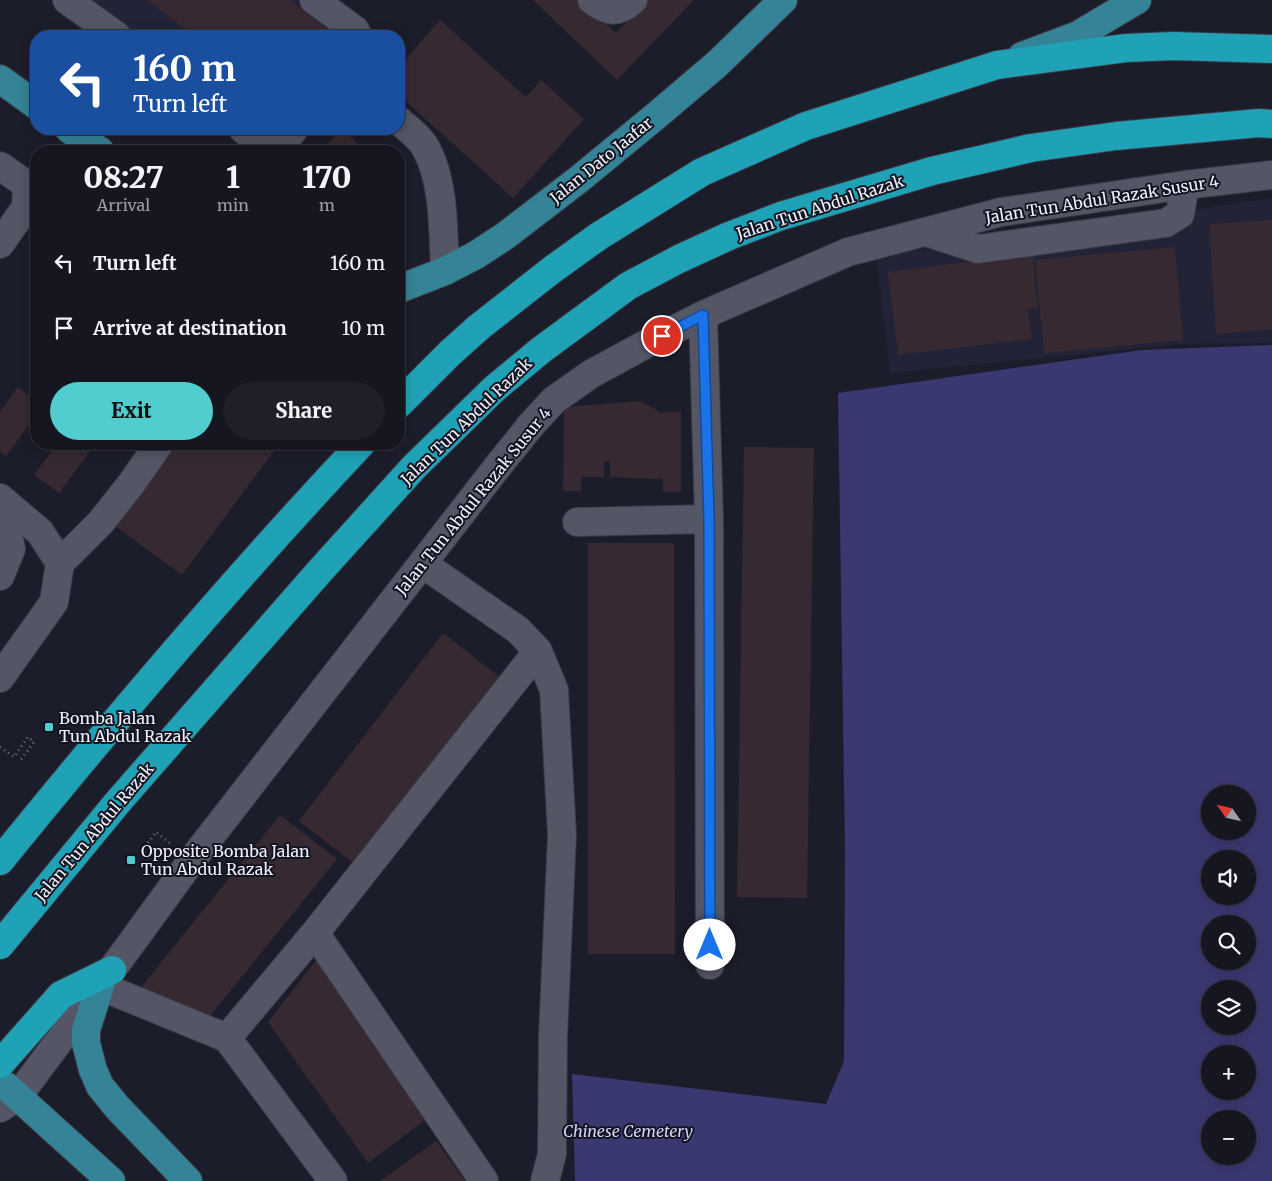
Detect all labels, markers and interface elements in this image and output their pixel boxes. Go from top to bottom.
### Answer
text: 160 m [133,47,236,91]
icon: left [50,50,115,115]
text: Turn left [133,90,227,118]
street label: Jalan Dato Jaafar [545,112,656,208]
text: 08:27 [83,158,164,196]
text: 1 [226,158,240,196]
text: 170 [302,158,352,196]
street label: Jalan Tun Abdul Razak [733,170,907,244]
street label: Jalan Tun Abdul Razak Susur 4 [983,171,1220,228]
text: Arrival [97,195,150,215]
text: min [217,195,249,215]
text: m [319,195,335,215]
icon: left [50,249,78,277]
text: Turn left [93,251,177,275]
text: 160 m [330,251,385,275]
icon: arrive [50,314,78,342]
pin [641,315,683,357]
text: Arrive at destination [93,316,287,340]
text: 10 m [342,316,385,340]
icon: arrive [648,322,676,350]
street label: Jalan Tun Abdul Razak [396,353,536,490]
button: Exit [50,382,213,440]
button: Share [223,382,385,440]
street label: Jalan Tun Abdul Razak Susur 4 [390,403,555,600]
place label: Bomba Jalan Tun Abdul Razak [59,708,192,746]
marker: Bomba Jalan Tun Abdul Razak [43,721,55,733]
street label: Jalan Tun Abdul Razak [30,758,158,906]
north arrow [1201,785,1256,840]
map controls [1201,785,1256,1165]
place label: Opposite Bomba Jalan Tun Abdul Razak [141,841,310,879]
button: sound [1201,850,1256,905]
marker: Opposite Bomba Jalan Tun Abdul Razak [125,854,137,866]
button: search [1201,915,1256,970]
position arrow [683,918,735,970]
button: layers [1201,980,1256,1035]
button: + [1201,1045,1256,1100]
button: − [1201,1110,1256,1165]
park label: Chinese Cemetery [563,1121,693,1141]

